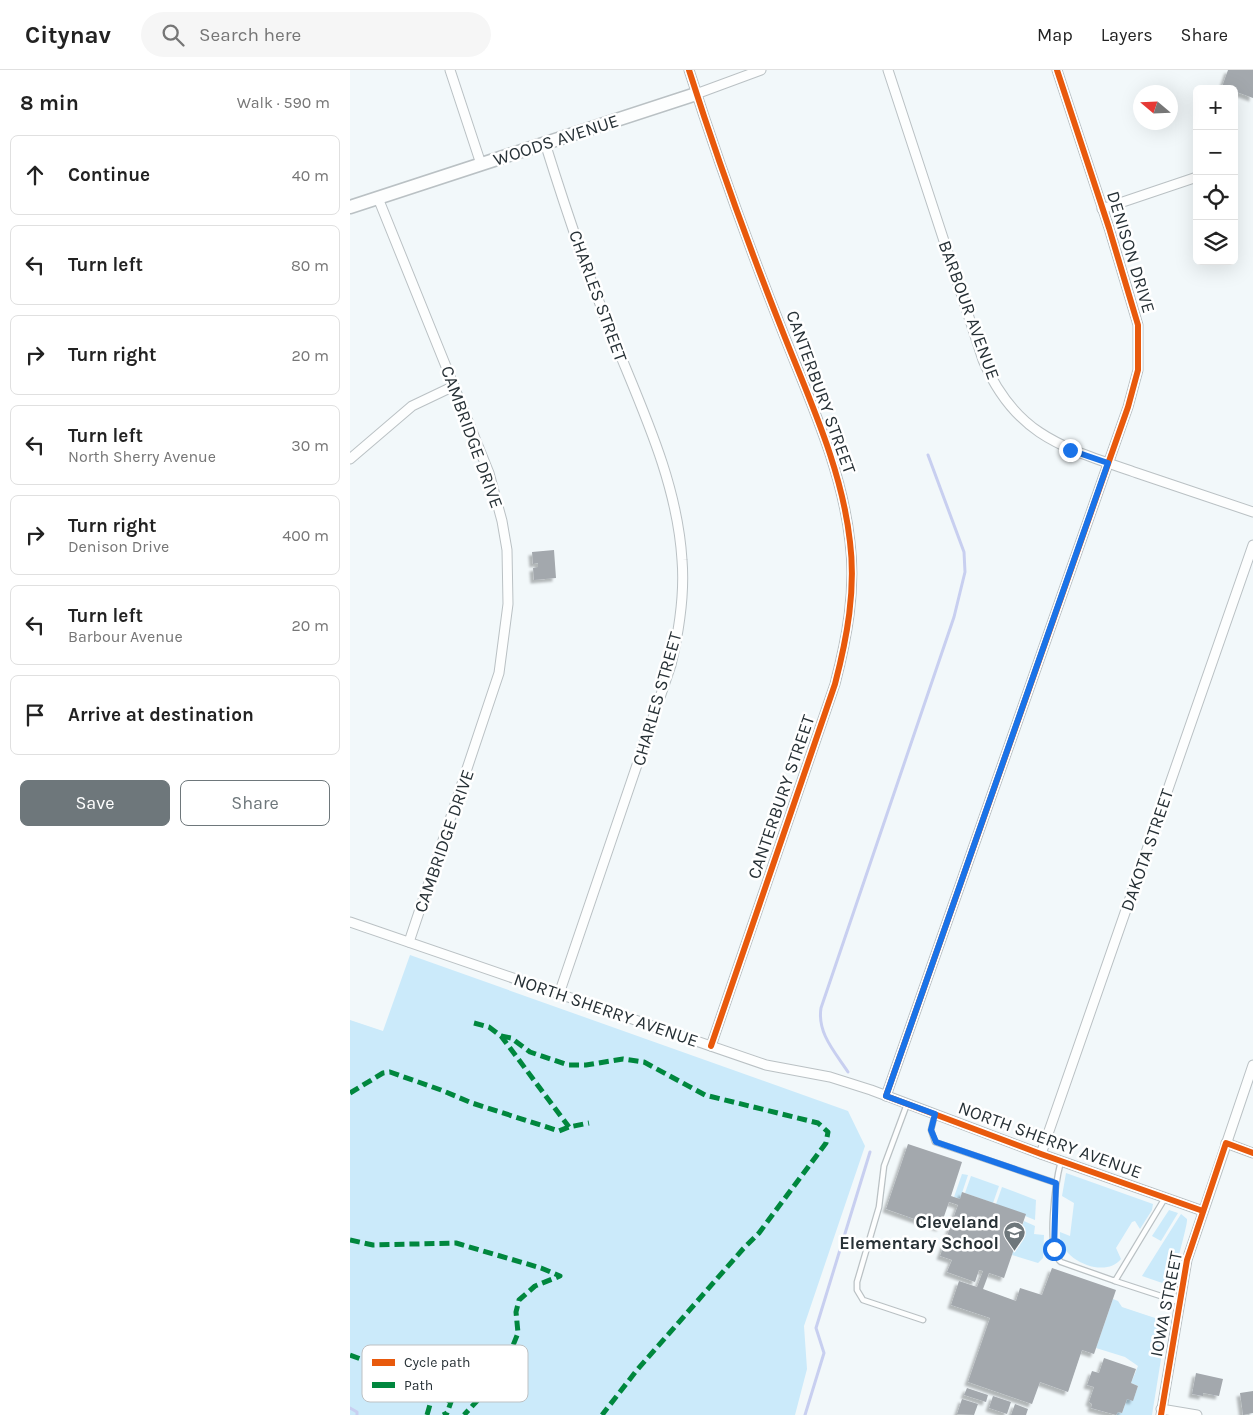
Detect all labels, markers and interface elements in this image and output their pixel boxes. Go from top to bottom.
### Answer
search box [141,12,491,57]
text: Citynav [25,21,111,49]
icon: search [159,21,187,49]
text: Search here [199,24,301,46]
text: Map [1037,24,1073,46]
text: Layers [1101,24,1153,46]
text: Share [1181,24,1228,46]
north arrow [1133,85,1178,130]
map controls [1193,85,1238,265]
button: + [1193,85,1238,130]
text: 8 min [20,91,79,115]
text: Walk · 590 m [237,93,330,112]
street label: WOODS AVENUE [490,109,622,171]
button: − [1193,130,1238,175]
icon: ahead [21,161,49,189]
text: Continue [68,164,150,186]
text: 40 m [292,166,329,185]
button: locate [1193,175,1238,220]
street label: DENISON DRIVE [1102,188,1160,316]
button: layers [1193,220,1238,265]
street label: CHARLES STREET [564,227,632,365]
street label: BARBOUR AVENUE [934,237,1004,383]
icon: left [21,251,49,279]
text: Turn left [68,254,143,276]
text: 80 m [291,256,329,275]
street label: CANTERBURY STREET [781,307,861,477]
icon: right [21,341,49,369]
text: Turn right [68,344,157,366]
text: 20 m [291,346,329,365]
street label: CAMBRIDGE DRIVE [436,363,508,511]
text: Turn left [68,425,143,447]
icon: left [21,431,49,459]
text: 30 m [291,436,329,455]
route end [1059,439,1082,462]
text: North Sherry Avenue [68,447,216,466]
text: Turn right [68,515,157,537]
icon: right [21,521,49,549]
text: 400 m [282,526,329,545]
text: Denison Drive [68,537,169,556]
text: Turn left [68,605,143,627]
icon: left [21,611,49,639]
text: 20 m [291,616,329,635]
text: Barbour Avenue [68,627,183,646]
street label: CHARLES STREET [627,630,687,768]
icon: arrive [21,701,49,729]
text: Arrive at destination [68,704,254,726]
street label: CANTERBURY STREET [743,712,819,882]
street label: CAMBRIDGE DRIVE [409,767,479,915]
button: Save [20,780,170,826]
button: Share [180,780,330,826]
street label: DAKOTA STREET [1116,786,1178,914]
street label: NORTH SHERRY AVENUE [511,968,701,1052]
street label: NORTH SHERRY AVENUE [955,1097,1145,1183]
place label: Cleveland Elementary School [839,1211,999,1254]
school or university icon: Cleveland Elementary School [1003,1220,1027,1251]
route start [1043,1238,1066,1261]
street label: IOWA STREET [1145,1249,1187,1359]
legend [362,1345,528,1402]
text: Cycle path [404,1354,470,1371]
text: Path [404,1377,433,1394]

